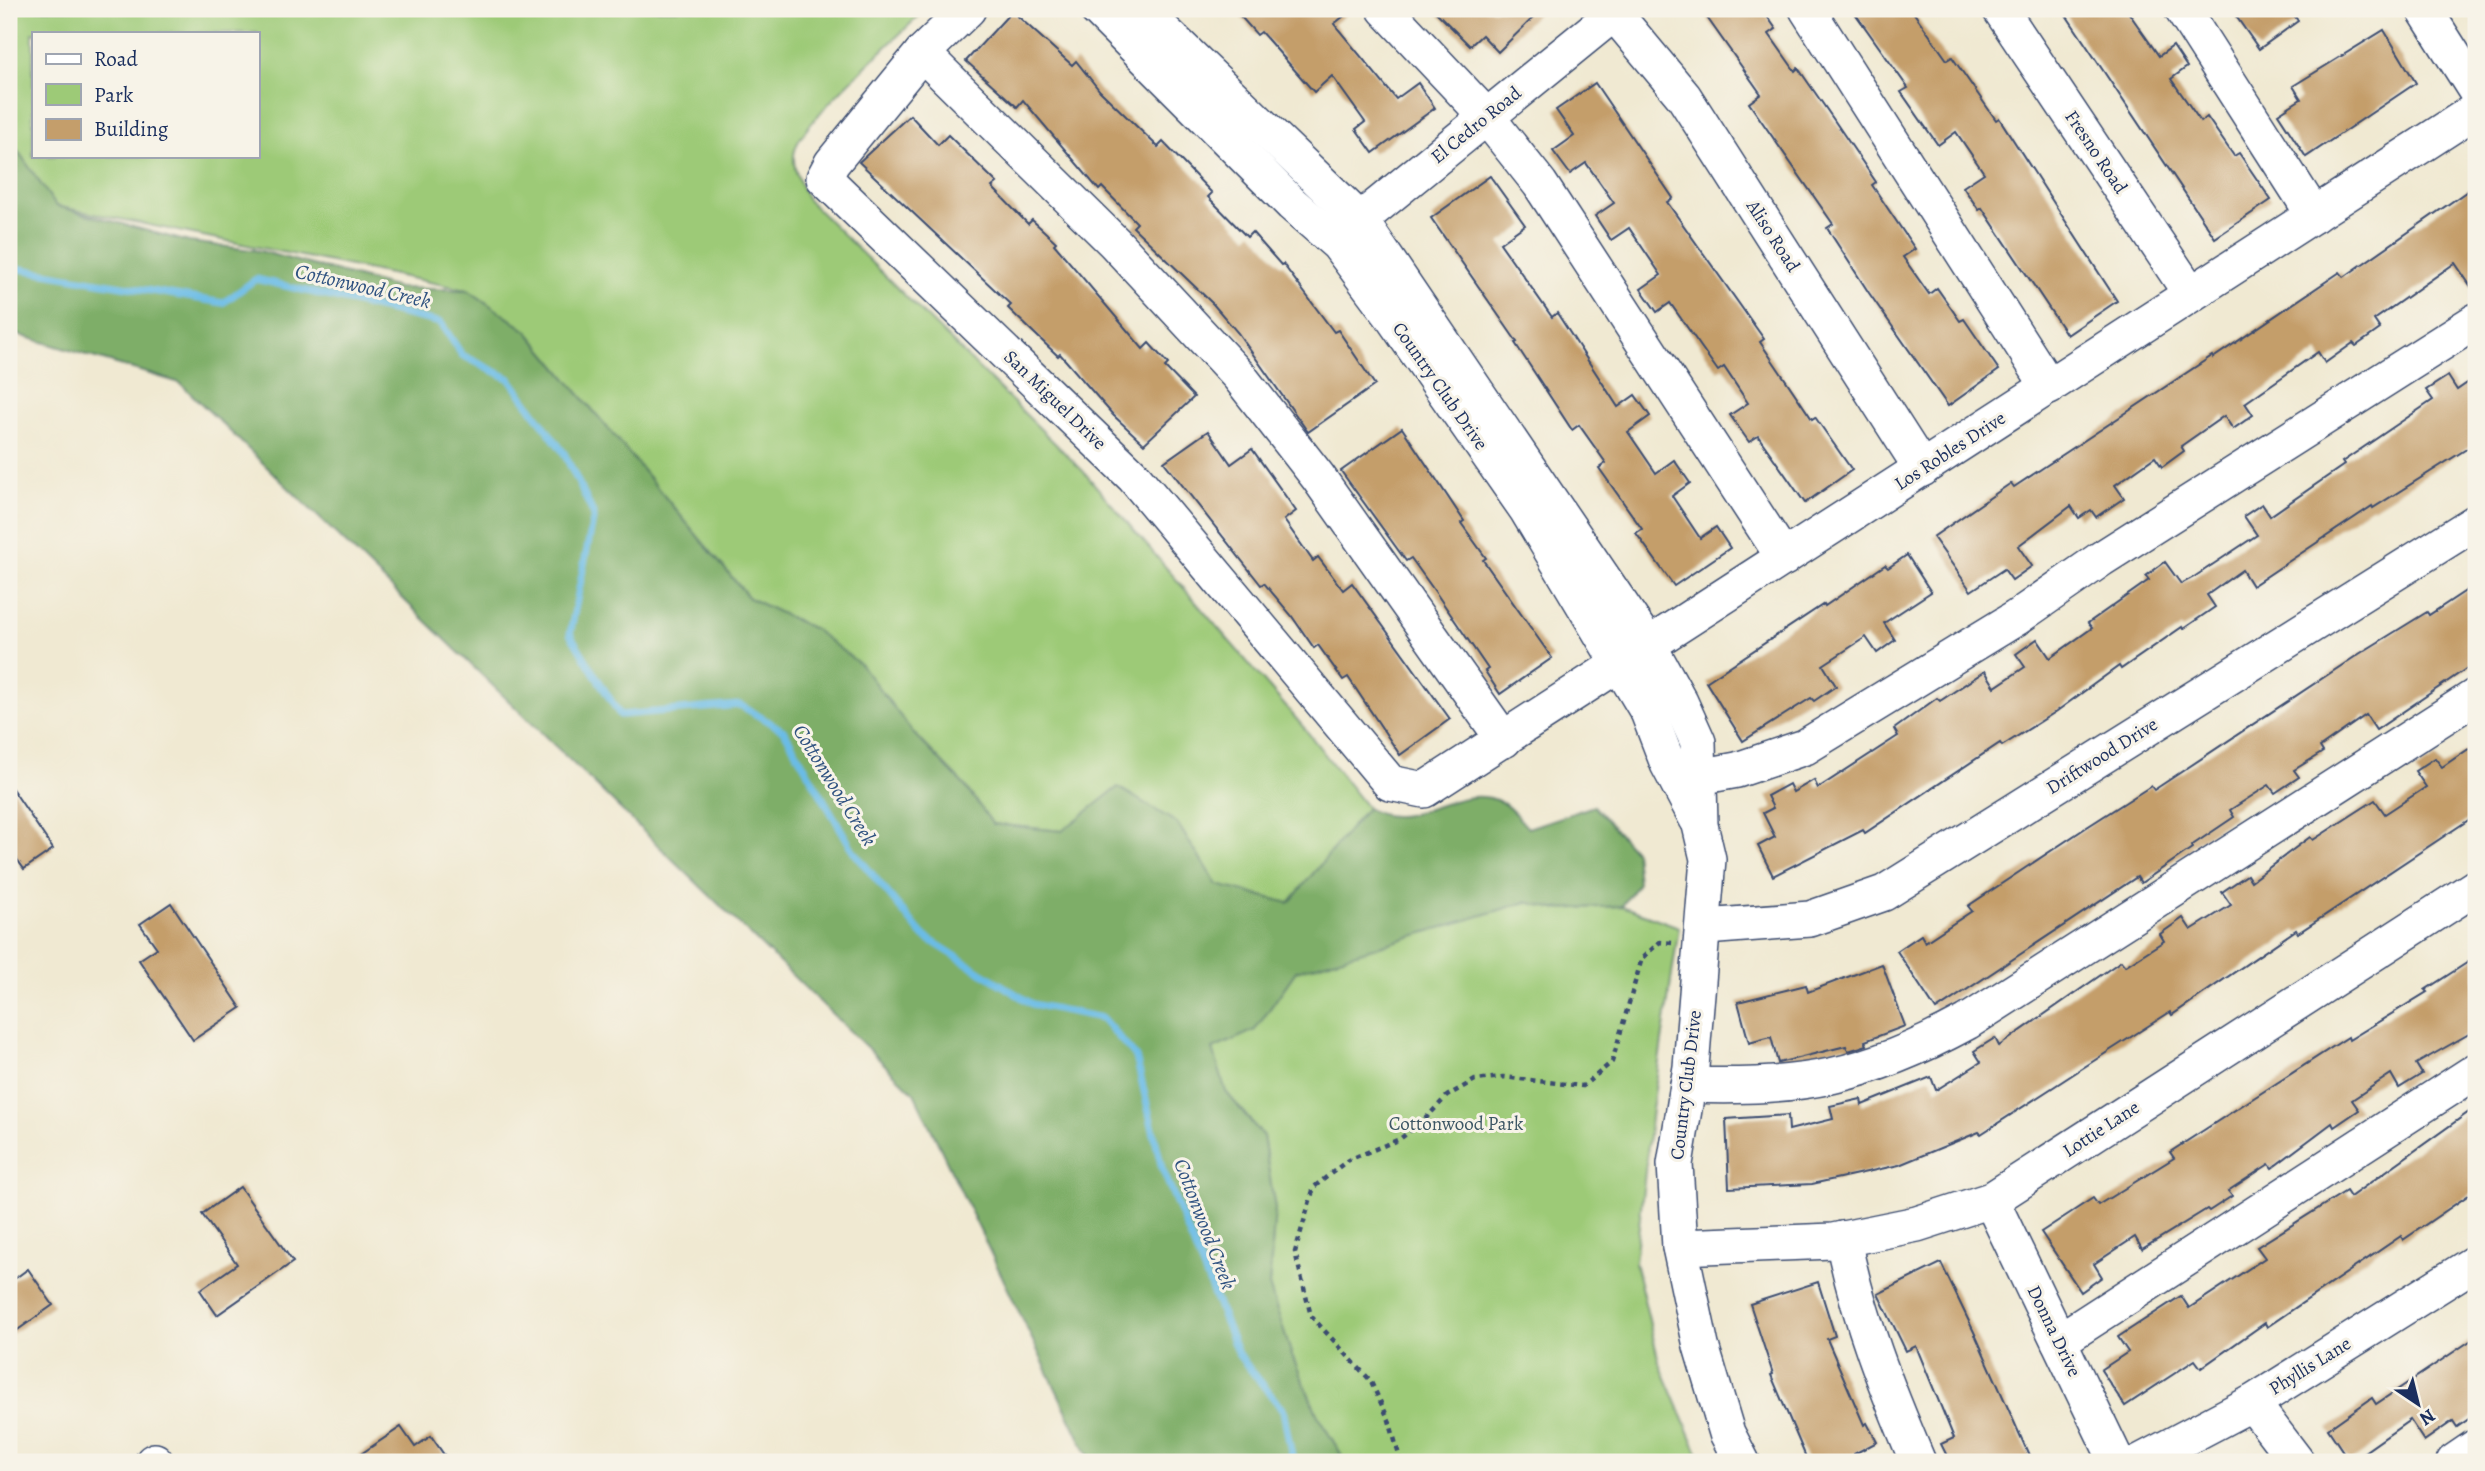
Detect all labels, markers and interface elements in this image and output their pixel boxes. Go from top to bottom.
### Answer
legend [32,32,259,158]
text: Road [94,45,138,73]
street label: El Cedro Road [1425,80,1527,170]
text: Park [94,81,134,109]
street label: Fresno Road [2058,105,2134,200]
text: Building [94,115,169,143]
street label: Aliso Road [1739,194,1806,278]
water label: Cottonwood Creek [293,257,433,315]
street label: Country Club Drive [1386,317,1494,455]
street label: San Miguel Drive [998,344,1112,456]
street label: Los Robles Drive [1889,405,2011,497]
street label: Driftwood Drive [2041,711,2163,801]
water label: Cottonwood Creek [787,719,883,851]
street label: Country Club Drive [1664,1009,1708,1161]
street label: Lottie Lane [2058,1094,2144,1164]
park label: Cottonwood Park [1389,1111,1524,1137]
water label: Cottonwood Creek [1167,1154,1243,1294]
street label: Donna Drive [2021,1281,2087,1381]
street label: Phyllis Lane [2264,1331,2356,1401]
north arrow [2384,1370,2454,1440]
text: N [2414,1402,2440,1432]

